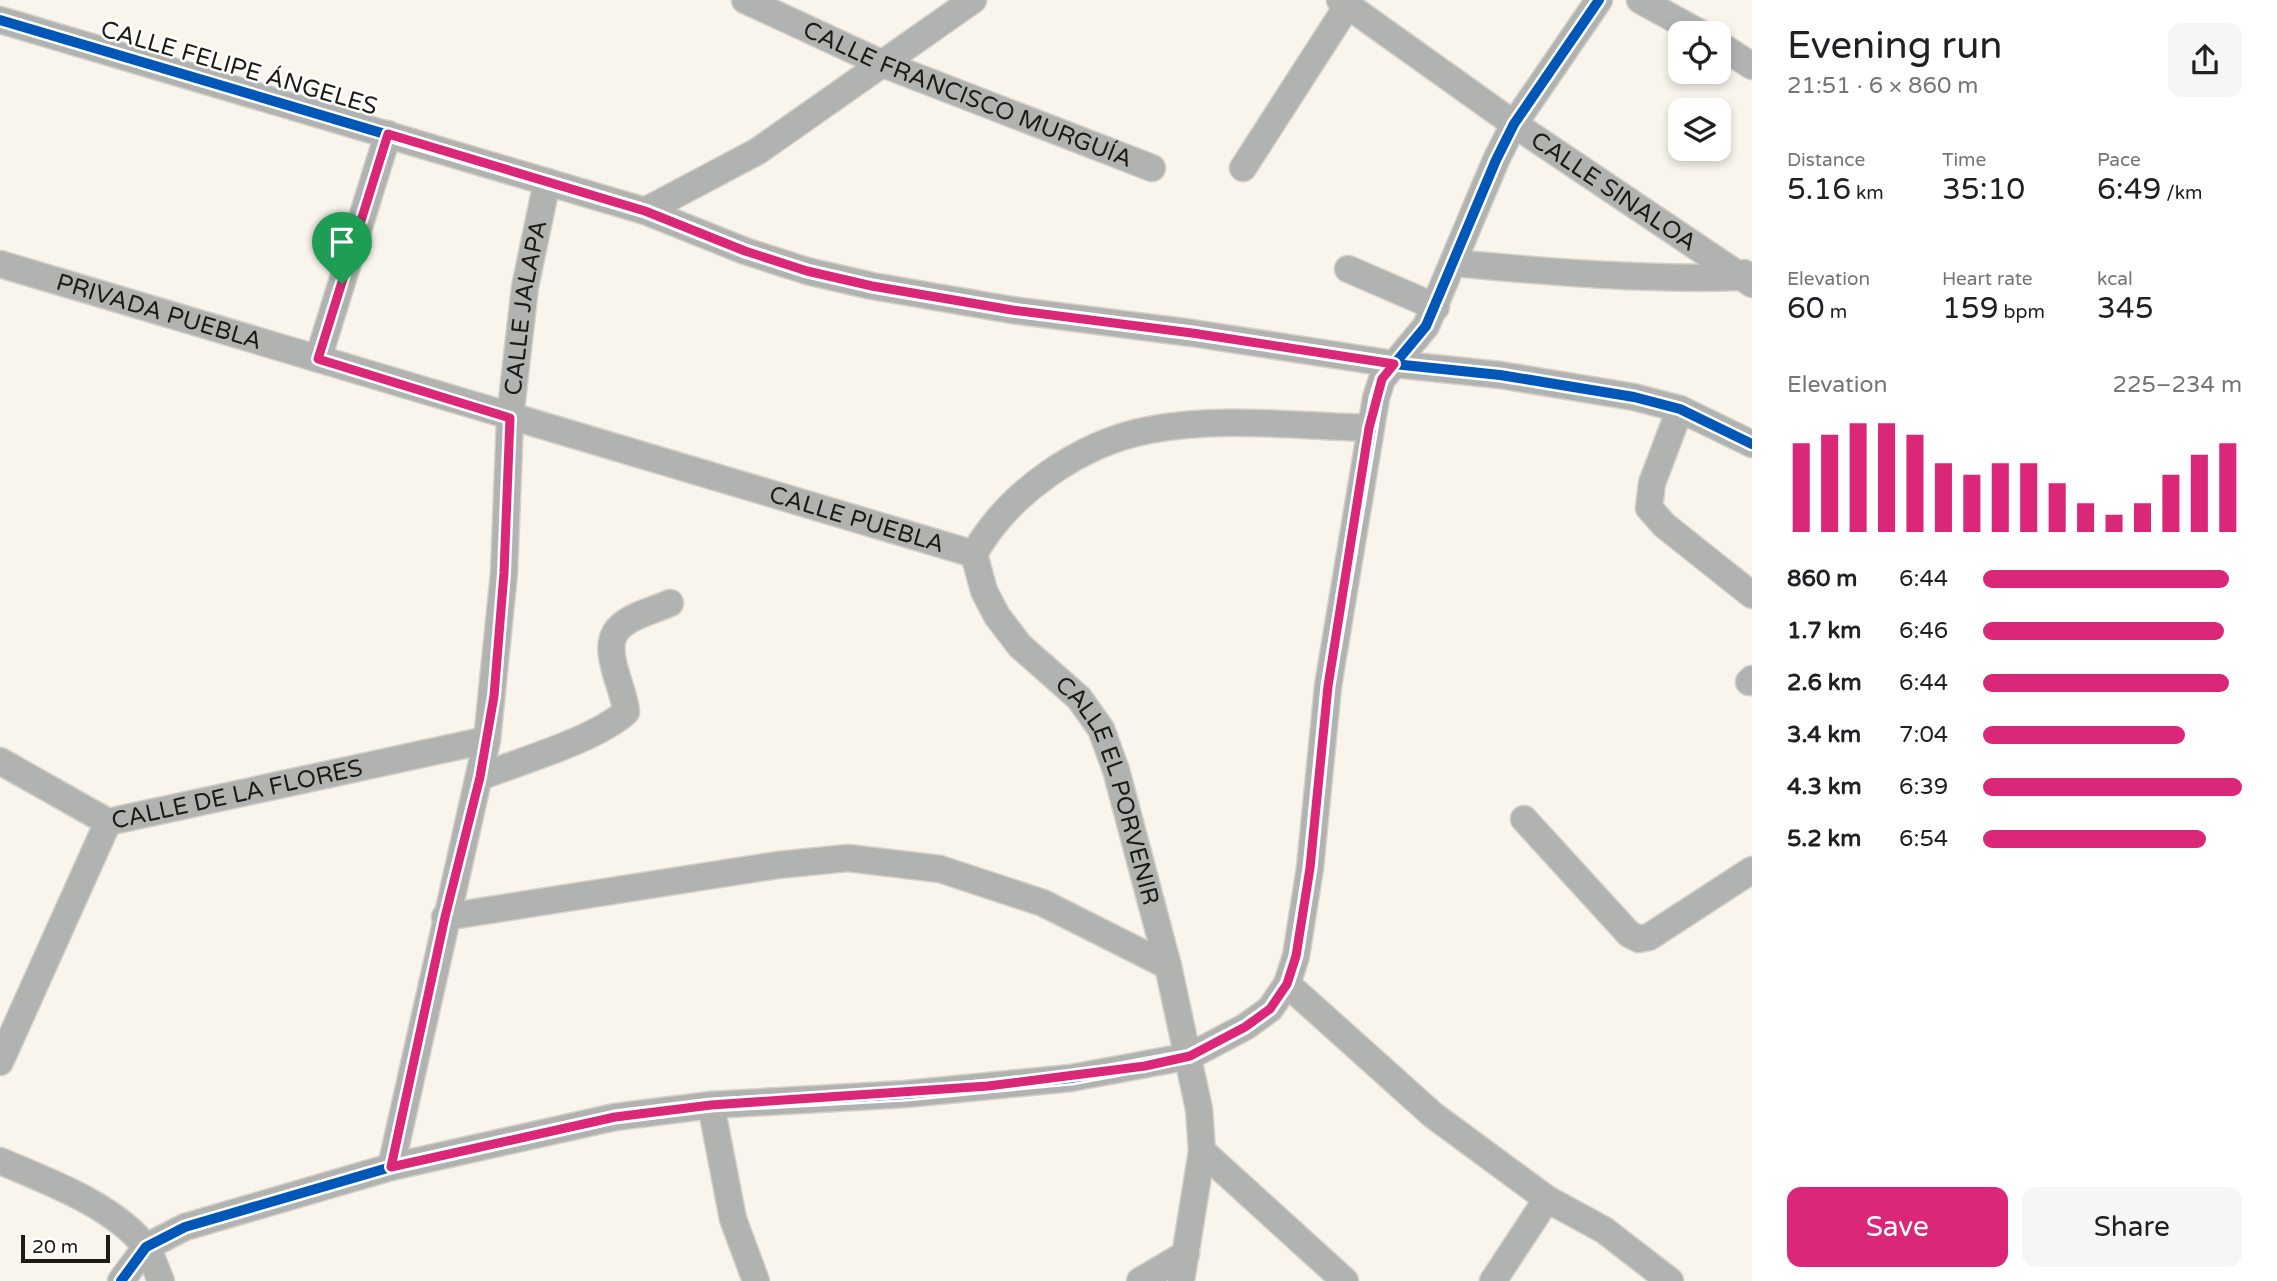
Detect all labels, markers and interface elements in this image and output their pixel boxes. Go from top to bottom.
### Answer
street label: CALLE FELIPE ÁNGELES [97,14,381,121]
street label: CALLE FRANCISCO MURGUÍA [799,14,1136,174]
map controls [1668,21,1731,161]
button: locate [1668,21,1731,84]
text: Evening run [1787,23,2002,69]
button: share [2168,23,2242,97]
text: 21:51 · 6 × 860 m [1787,72,1978,100]
button: layers [1668,98,1731,161]
street label: CALLE SINALOA [1525,125,1702,257]
text: Distance [1787,149,1865,171]
text: Time [1942,149,1986,171]
text: Pace [2097,149,2141,171]
text: 5.16 [1787,171,1851,208]
text: 35:10 [1942,171,2025,208]
text: 6:49 [2097,171,2161,208]
text: km [1851,182,1884,204]
text: /km [2161,182,2202,204]
pin [312,212,372,284]
street label: CALLE JALAPA [498,217,553,397]
icon: arrive [323,223,361,261]
street label: PRIVADA PUEBLA [53,267,265,356]
text: Elevation [1787,268,1870,290]
text: Heart rate [1942,268,2033,290]
text: kcal [2097,268,2133,290]
text: 60 [1787,290,1825,327]
text: 159 [1942,290,1999,327]
text: 345 [2097,290,2154,327]
text: m [1825,301,1847,323]
text: bpm [1999,301,2045,323]
text: Elevation [1787,371,1888,399]
text: 225–234 m [2113,371,2242,399]
street label: CALLE PUEBLA [766,479,948,559]
text: 860 m [1787,565,1857,593]
text: 6:44 [1899,565,1948,593]
text: 1.7 km [1787,617,1861,645]
text: 6:46 [1899,617,1948,645]
text: 2.6 km [1787,669,1862,697]
text: 6:44 [1899,669,1948,697]
street label: CALLE EL PORVENIR [1050,670,1166,908]
text: 3.4 km [1787,721,1861,749]
text: 7:04 [1899,721,1948,749]
street label: CALLE DE LA FLORES [109,753,365,835]
text: 4.3 km [1787,773,1862,801]
text: 6:39 [1899,773,1948,801]
text: 5.2 km [1787,825,1861,853]
text: 6:54 [1899,825,1948,853]
button: Save [1787,1187,2008,1267]
button: Share [2022,1187,2242,1267]
scale bar [21,1232,110,1264]
text: 20 m [32,1236,78,1258]

